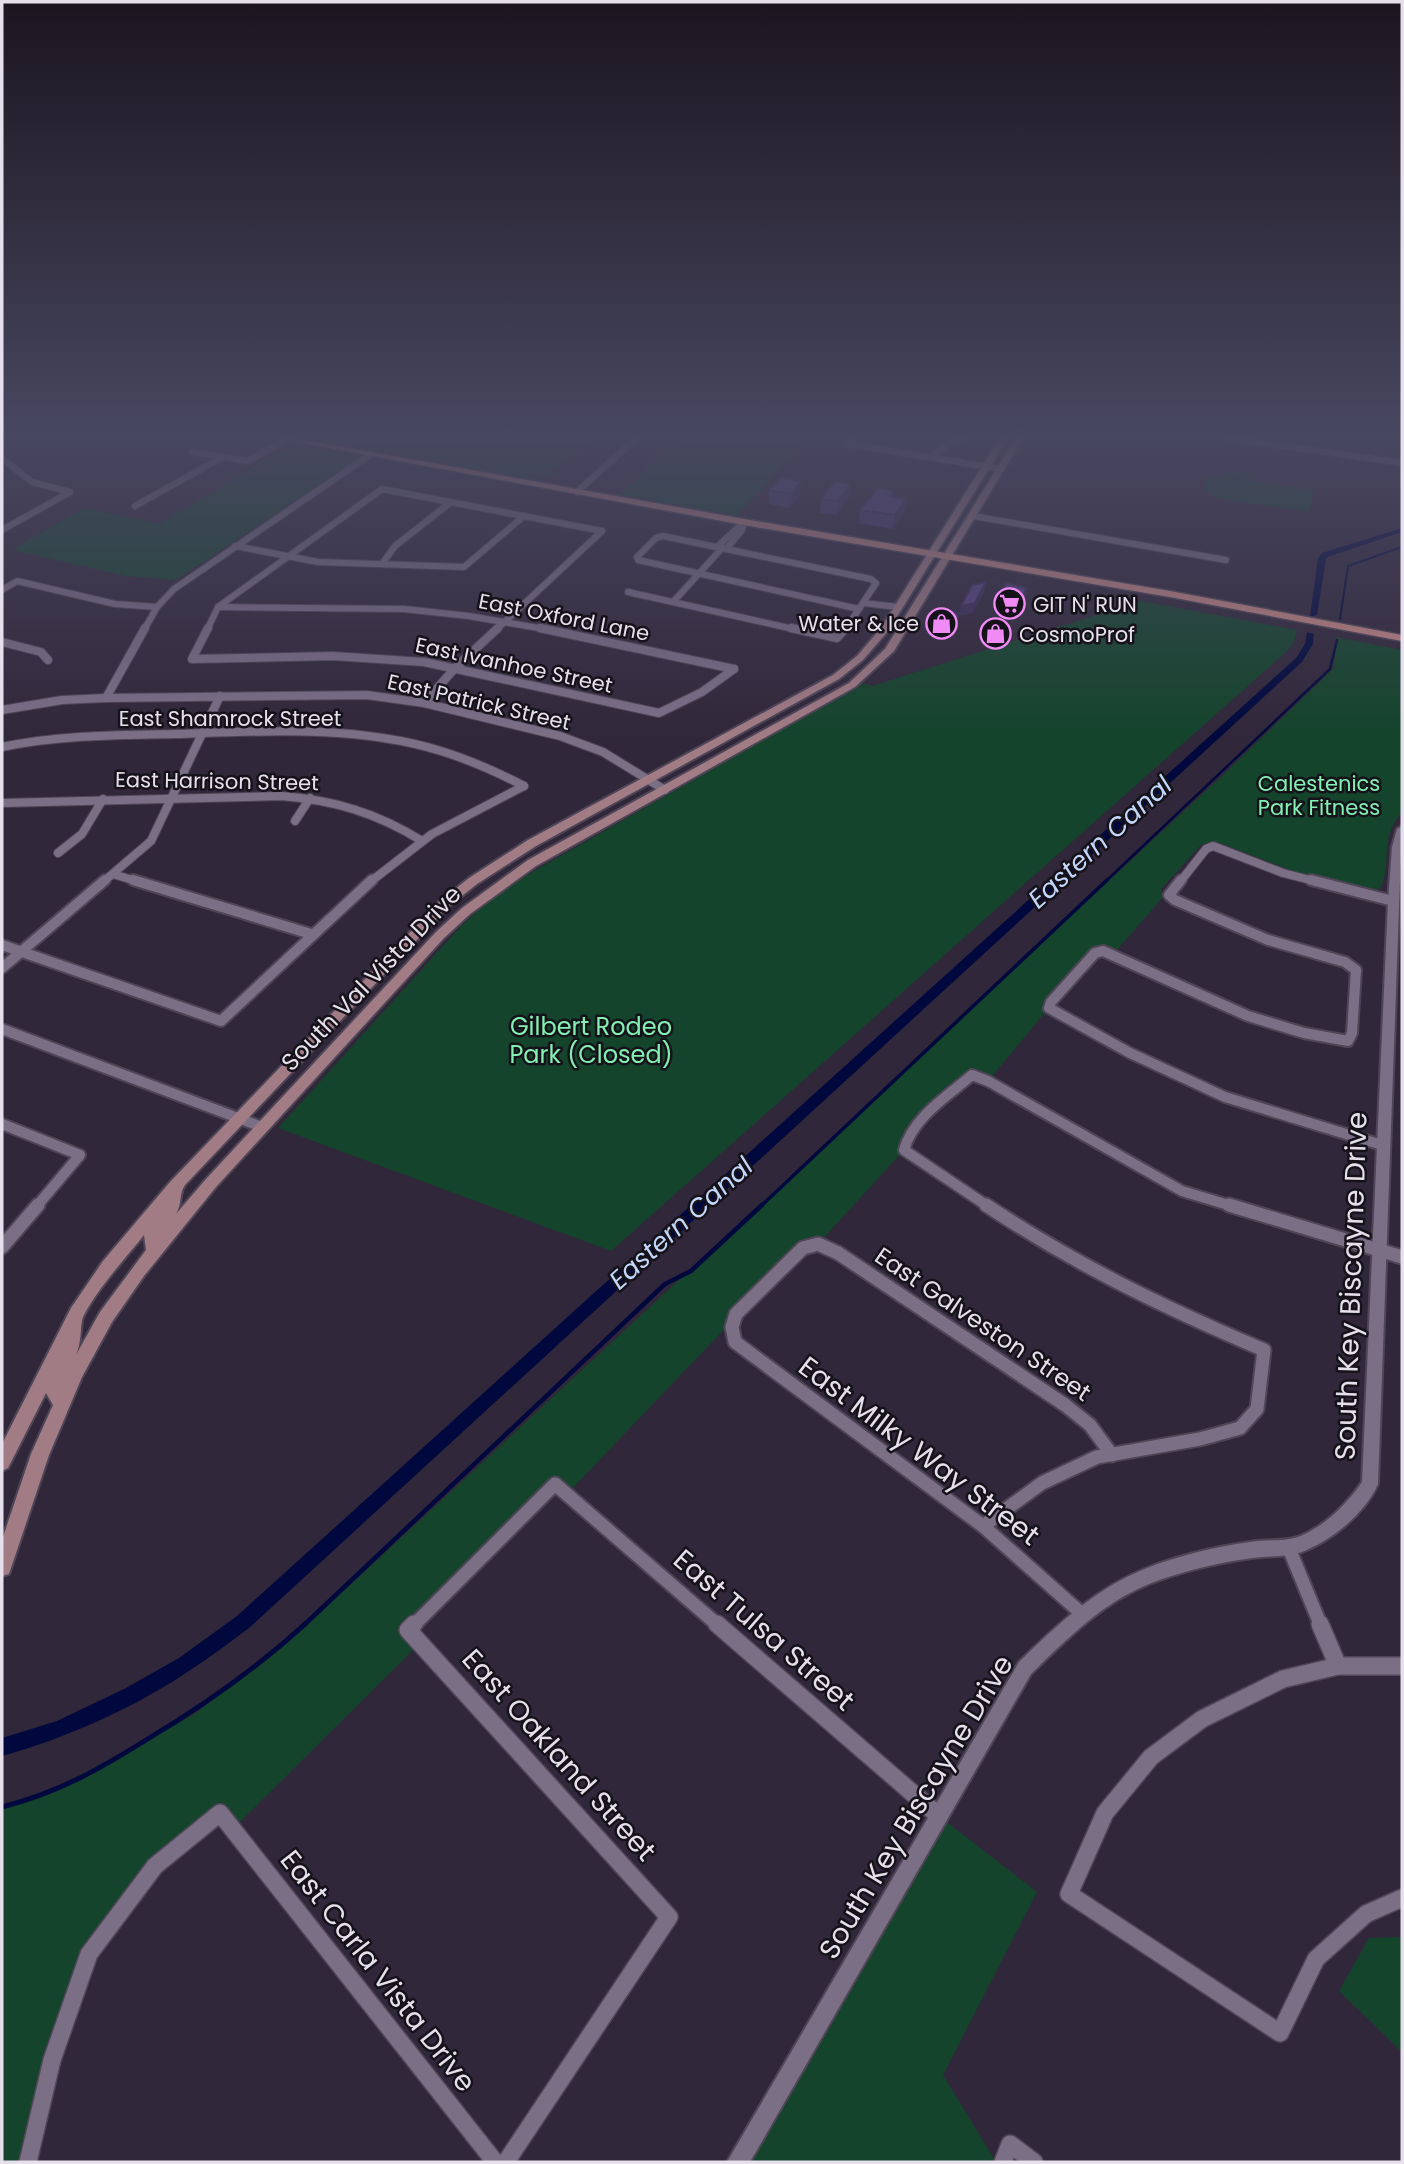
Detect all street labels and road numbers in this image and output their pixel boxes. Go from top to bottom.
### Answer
street label: East Oxford Lane [476,586,652,648]
street label: East Ivanhoe Street [413,630,615,700]
street label: East Patrick Street [385,667,573,737]
street label: East Shamrock Street [119,704,341,733]
street label: East Harrison Street [115,765,319,797]
street label: South Val Vista Drive [274,878,468,1078]
street label: South Key Biscayne Drive [1325,1111,1377,1461]
street label: East Galveston Street [868,1239,1098,1409]
street label: East Milky Way Street [790,1347,1048,1555]
street label: East Tulsa Street [665,1540,863,1720]
street label: East Oakland Street [453,1640,665,1870]
street label: South Key Biscayne Drive [810,1648,1022,1966]
street label: East Carla Vista Drive [271,1842,485,2100]

